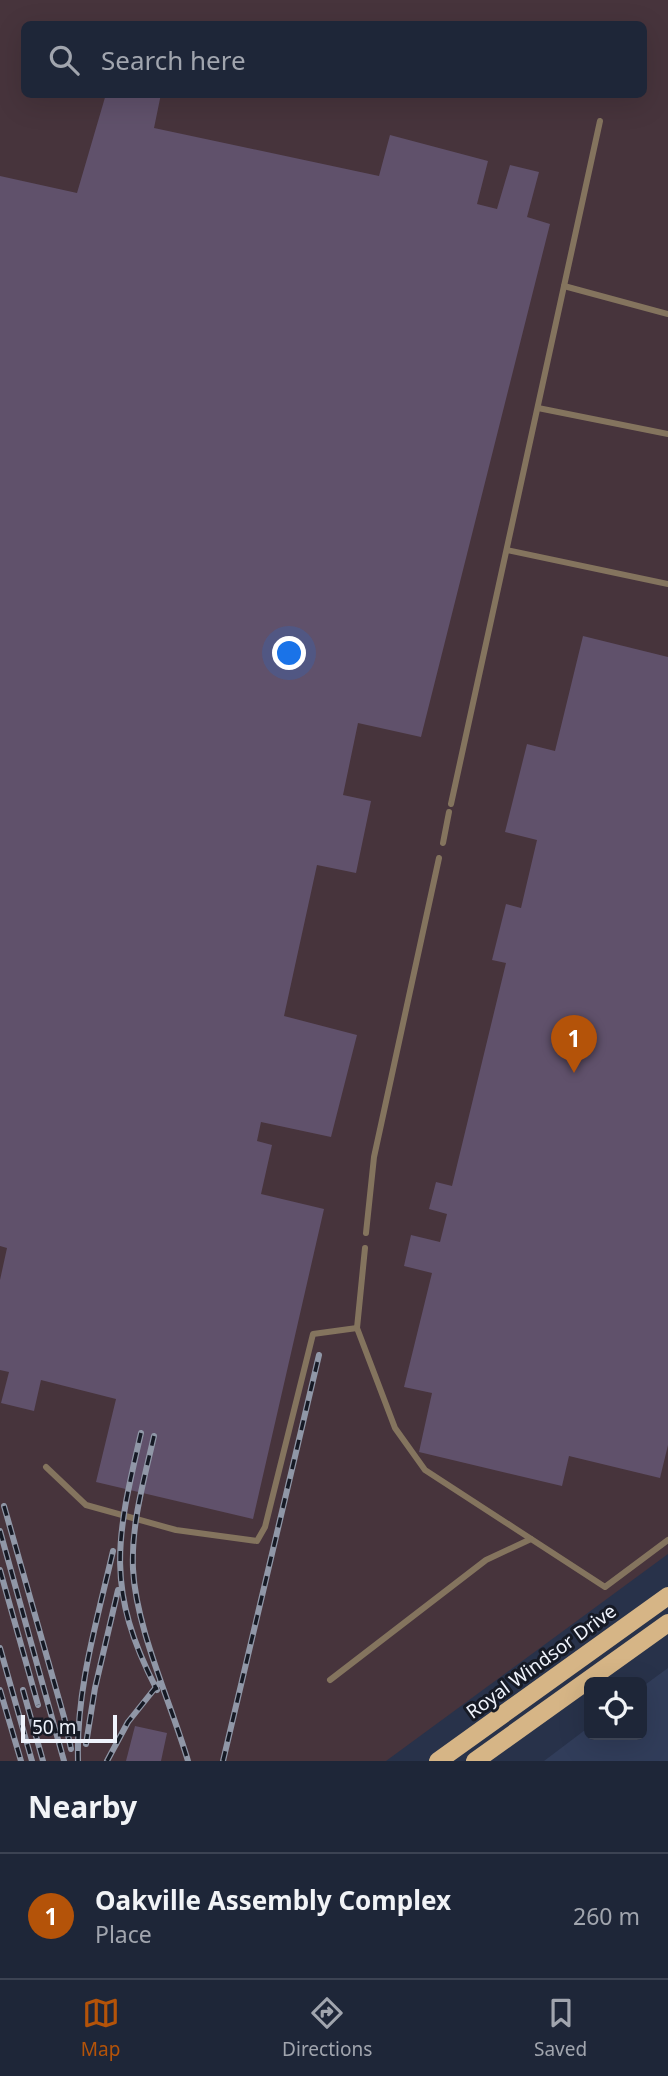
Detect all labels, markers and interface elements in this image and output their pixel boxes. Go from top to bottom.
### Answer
search box [21,21,647,98]
icon: search [45,41,83,79]
text: Search here [101,42,246,78]
your location [272,636,306,670]
pin: 1 [551,1015,597,1073]
street label: Royal Windsor Drive [461,1598,621,1724]
map controls [584,1677,647,1740]
button: locate [584,1677,647,1740]
scale bar [21,1712,117,1744]
text: 50 m [32,1714,76,1740]
text: Nearby [28,1786,137,1827]
text: Oakville Assembly Complex [95,1882,451,1918]
text: 1 [44,1900,58,1932]
text: 260 m [573,1900,640,1932]
text: Place [95,1918,152,1950]
tab: Map [81,1994,120,2062]
tab: Directions [282,1994,372,2062]
tab: Saved [534,1994,587,2062]

